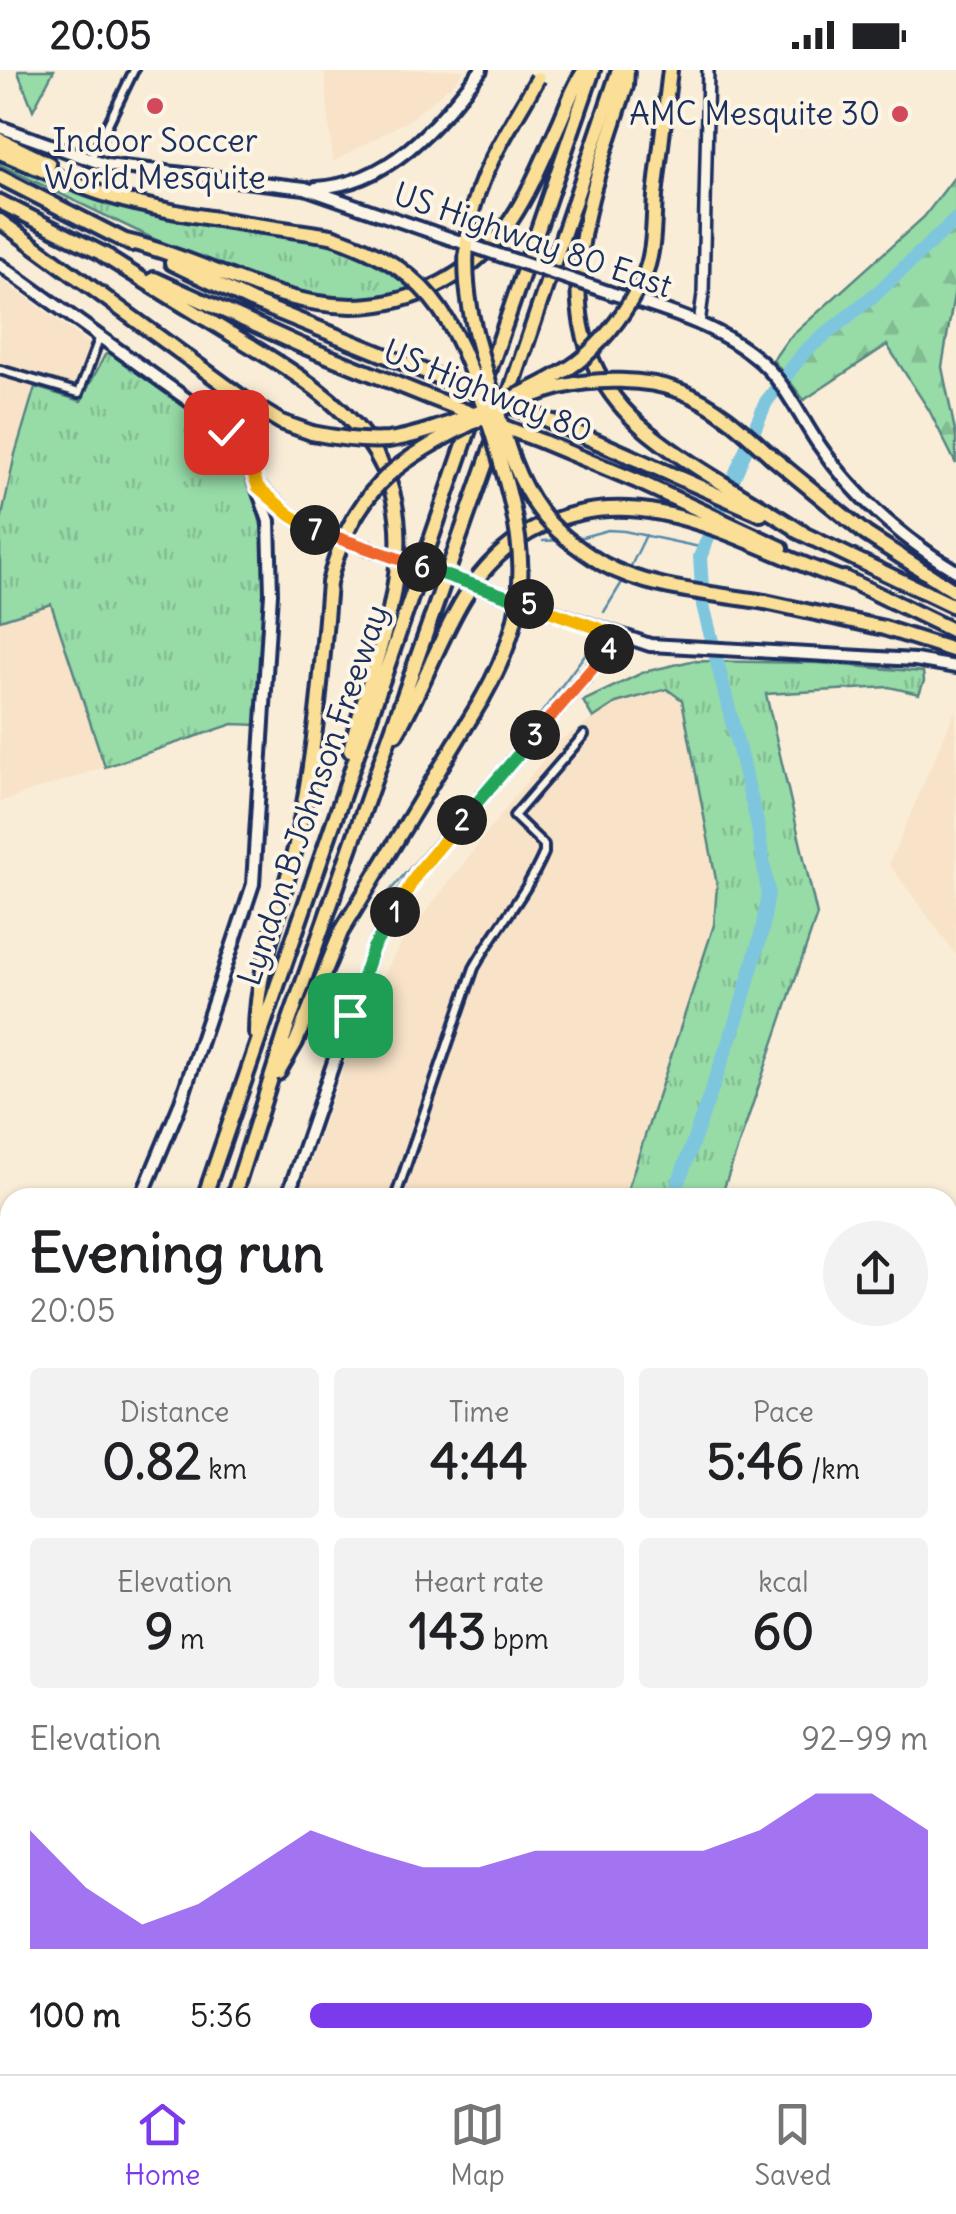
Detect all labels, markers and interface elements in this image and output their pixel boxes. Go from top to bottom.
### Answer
text: 20:05 [50,12,151,59]
place label: AMC Mesquite 30 [629,93,880,134]
marker: Indoor Soccer World Mesquite [144,95,166,117]
marker: AMC Mesquite 30 [889,103,911,125]
place label: Indoor Soccer World Mesquite [44,120,266,198]
street label: US Highway 80 East [389,173,678,306]
street label: US Highway 80 [378,330,599,451]
pin [184,390,269,475]
icon: check [199,405,254,460]
pin: 7 [290,505,340,555]
text: 7 [308,512,322,548]
pin: 6 [397,542,447,592]
text: 6 [414,549,430,585]
pin: 5 [504,579,554,629]
text: 5 [521,586,537,622]
street label: Lyndon B Johnson Freeway [228,599,397,991]
pin: 4 [584,624,634,674]
text: 4 [601,631,617,667]
pin: 3 [510,710,560,760]
text: 3 [527,717,543,753]
pin: 2 [437,795,487,845]
text: 2 [454,802,470,838]
pin: 1 [370,887,420,937]
text: 1 [389,894,401,930]
pin [308,973,393,1058]
icon: arrive [323,988,378,1043]
text: Evening run [30,1218,324,1287]
button: share [823,1221,928,1326]
text: 20:05 [30,1290,115,1331]
text: Distance [120,1394,229,1430]
text: Time [449,1394,509,1430]
text: Pace [753,1394,814,1430]
text: 0.82 [102,1430,202,1493]
text: 4:44 [430,1430,528,1493]
text: 5:46 [707,1430,804,1493]
text: km [202,1451,247,1487]
text: /km [804,1451,860,1487]
text: Elevation [117,1564,232,1600]
text: Heart rate [414,1564,544,1600]
text: kcal [758,1564,809,1600]
text: 9 [145,1600,173,1663]
text: 143 [409,1600,486,1663]
text: 60 [752,1600,814,1663]
text: m [173,1621,205,1657]
text: bpm [486,1621,549,1657]
text: Elevation [30,1718,161,1759]
text: 92–99 m [801,1718,928,1759]
text: 100 m [30,1995,121,2036]
text: 5:36 [190,1995,252,2036]
tab: Home [125,2097,200,2193]
tab: Map [450,2097,505,2193]
tab: Saved [754,2097,831,2193]

